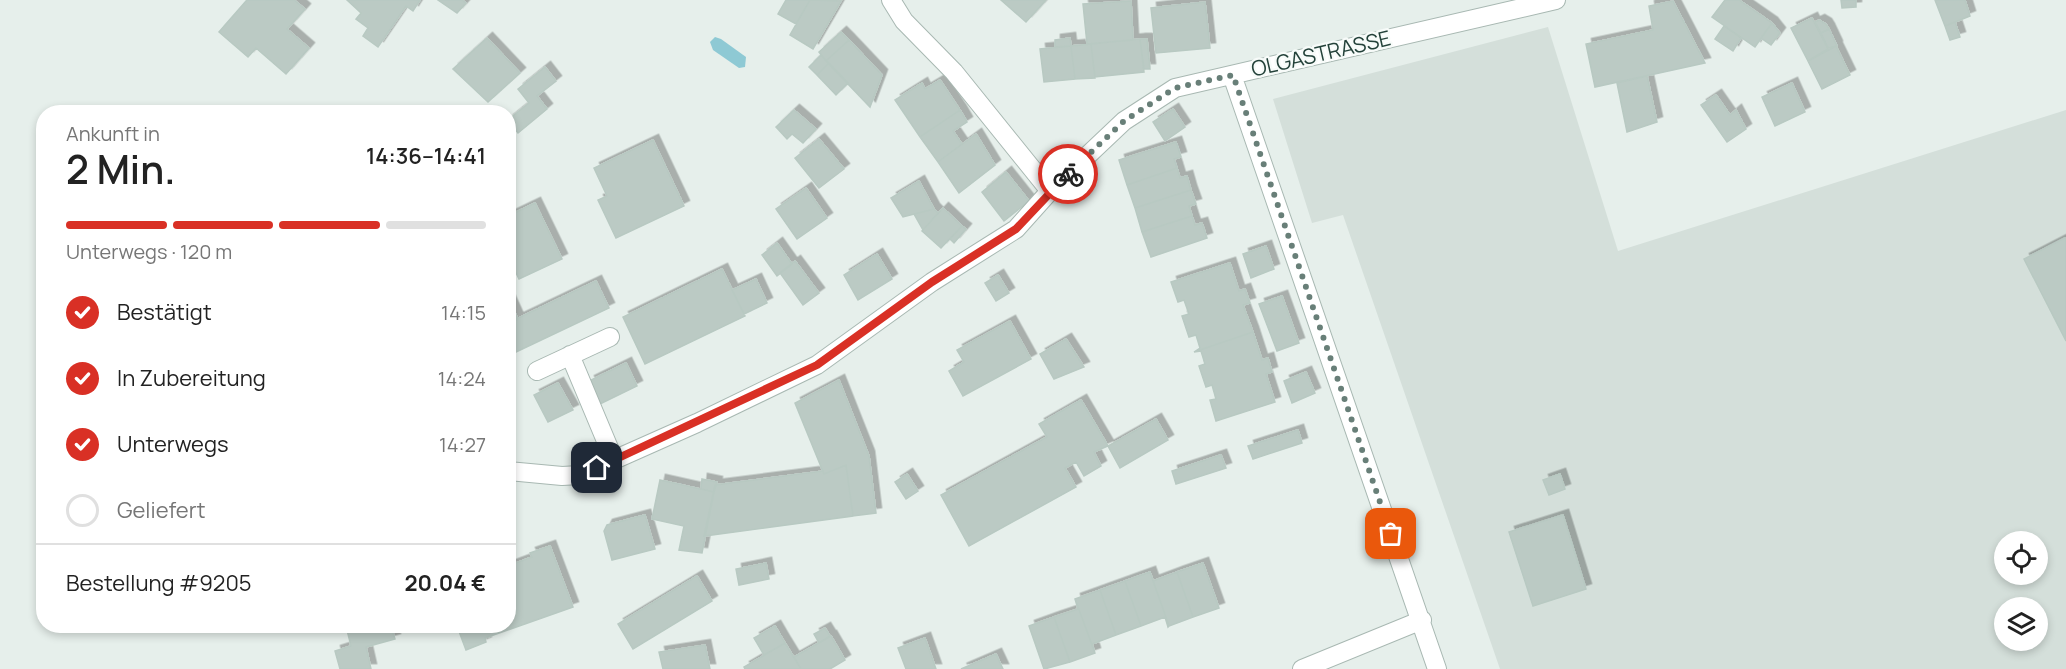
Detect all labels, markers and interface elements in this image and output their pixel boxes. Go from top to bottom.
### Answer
street label: OLGASTRASSE [1248,23,1393,83]
text: Ankunft in [66,120,160,147]
text: 14:36–14:41 [366,141,486,171]
text: 2 Min. [66,142,175,196]
courier [1038,144,1098,204]
icon: bike [1052,158,1085,191]
text: Unterwegs · 120 m [66,238,232,265]
icon: check [66,296,99,329]
text: Bestätigt [117,297,212,327]
text: 14:15 [441,299,486,326]
icon: check [66,362,99,395]
text: In Zubereitung [117,363,266,393]
text: 14:24 [438,365,486,392]
icon: check [66,428,99,461]
text: Unterwegs [117,429,229,459]
text: 14:27 [439,431,486,458]
pin [571,442,622,493]
icon: home [580,451,613,484]
text: Geliefert [117,495,205,525]
pin [1365,508,1416,559]
icon: bag [1374,517,1407,550]
map controls [1994,531,2048,651]
button: locate [1994,531,2048,585]
text: Bestellung #9205 [66,568,252,598]
text: 20.04 € [404,568,486,598]
button: layers [1994,597,2048,651]

